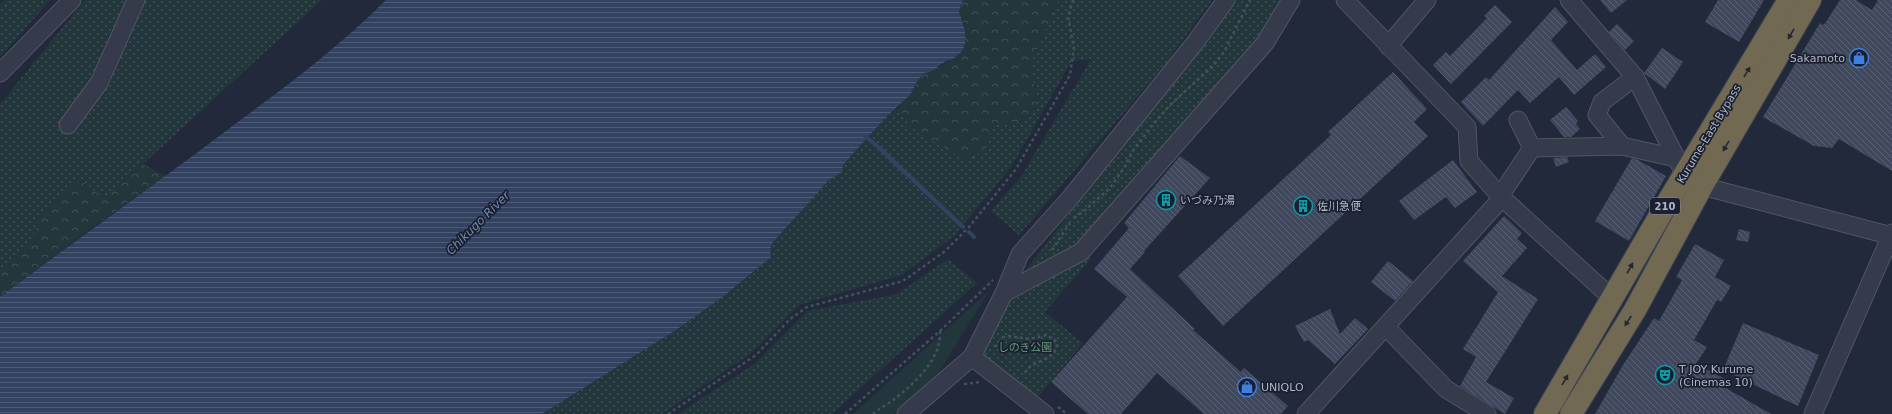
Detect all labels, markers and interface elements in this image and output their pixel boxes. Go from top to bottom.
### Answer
one-way arrow [1787,28,1794,40]
shop icon: Sakamoto [1848,47,1870,69]
place label: Sakamoto [1790,52,1845,65]
one-way arrow [1743,66,1750,78]
street label: Kurume-East Bypass [1674,82,1744,186]
one-way arrow [1722,140,1729,152]
water label: Chikugo River [443,188,513,258]
building icon: いづみ乃湯 [1155,189,1177,211]
place label: いづみ乃湯 [1180,194,1235,207]
building icon: 佐川急便 [1292,195,1314,217]
road number: 210 [1650,198,1680,214]
place label: 佐川急便 [1317,200,1362,213]
one-way arrow [1627,262,1634,274]
one-way arrow [1624,316,1632,326]
park label: しのき公園 [998,341,1052,354]
place label: T JOY Kurume (Cinemas 10) [1678,363,1754,389]
theatre icon: T JOY Kurume (Cinemas 10) [1654,364,1676,386]
one-way arrow [1562,374,1569,386]
shop icon: UNIQLO [1236,376,1258,398]
place label: UNIQLO [1261,381,1304,394]

